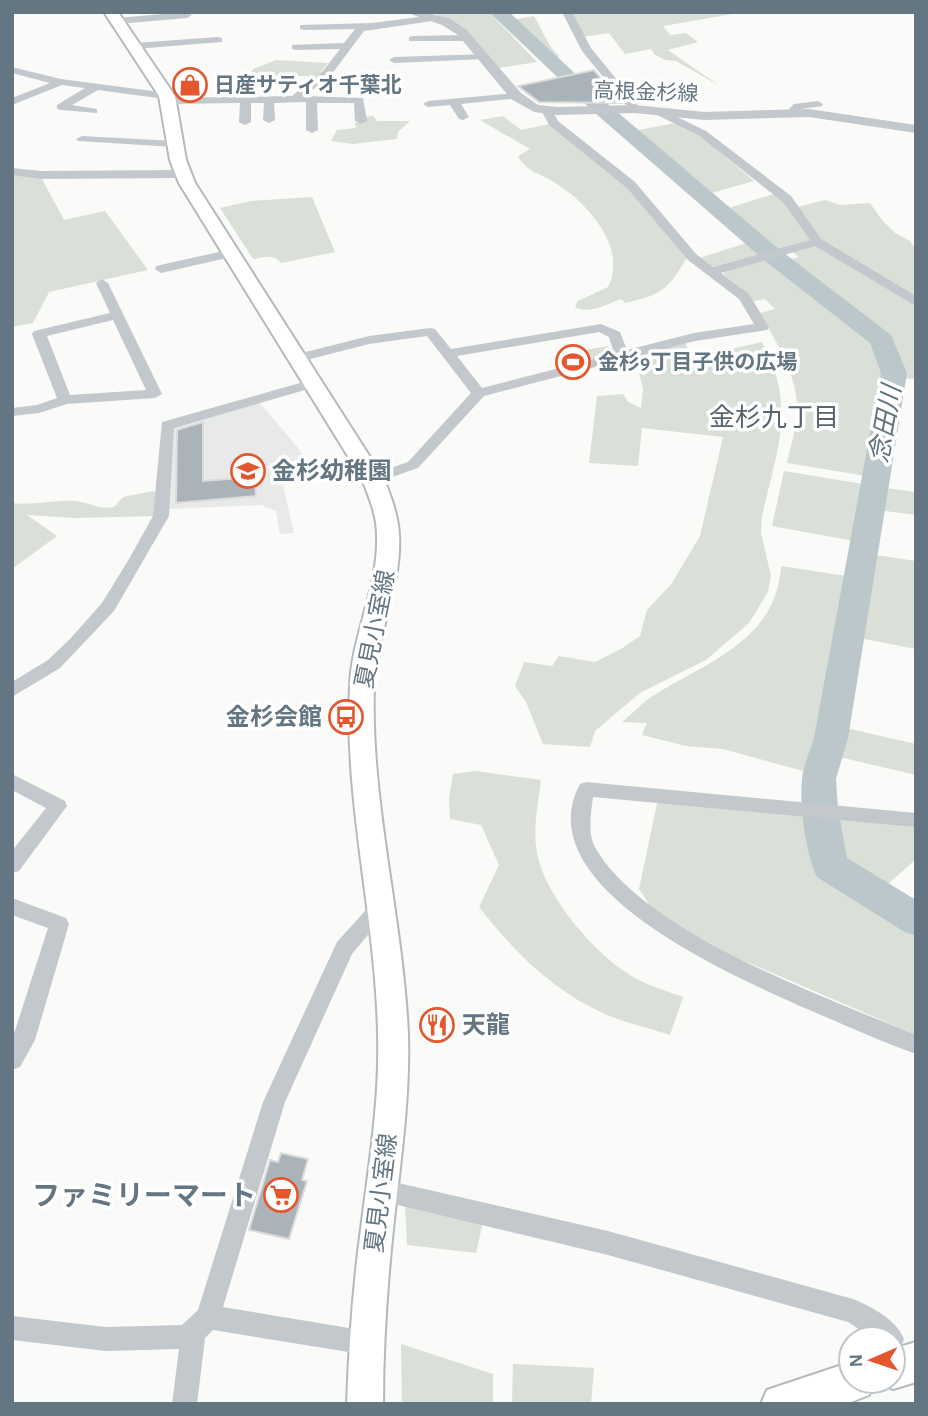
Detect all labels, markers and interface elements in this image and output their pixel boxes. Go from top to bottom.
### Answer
shop icon: 日産サティオ千葉北 [171,66,209,104]
place label: 日産サティオ千葉北 [214,74,402,96]
street label: 高根金杉線 [593,79,699,105]
sports icon: 金杉9丁目子供の広場 [554,343,592,381]
place label: 金杉9丁目子供の広場 [598,350,797,373]
water label: 念田川 [865,380,906,465]
district label: 金杉九丁目 [709,404,839,431]
school or university icon: 金杉幼稚園 [229,452,267,490]
place label: 金杉幼稚園 [272,458,392,484]
street label: 夏見小室線 [351,568,399,690]
bus stop icon: 金杉会館 [327,698,365,736]
place label: 金杉会館 [226,704,322,730]
restaurant icon: 天龍 [418,1006,456,1044]
place label: 天龍 [462,1012,510,1038]
street label: 夏見小室線 [361,1132,401,1254]
supermarket icon: ファミリーマート [262,1176,300,1214]
place label: ファミリーマート [32,1182,256,1211]
north arrow [837,1325,907,1395]
text: N [847,1354,866,1367]

